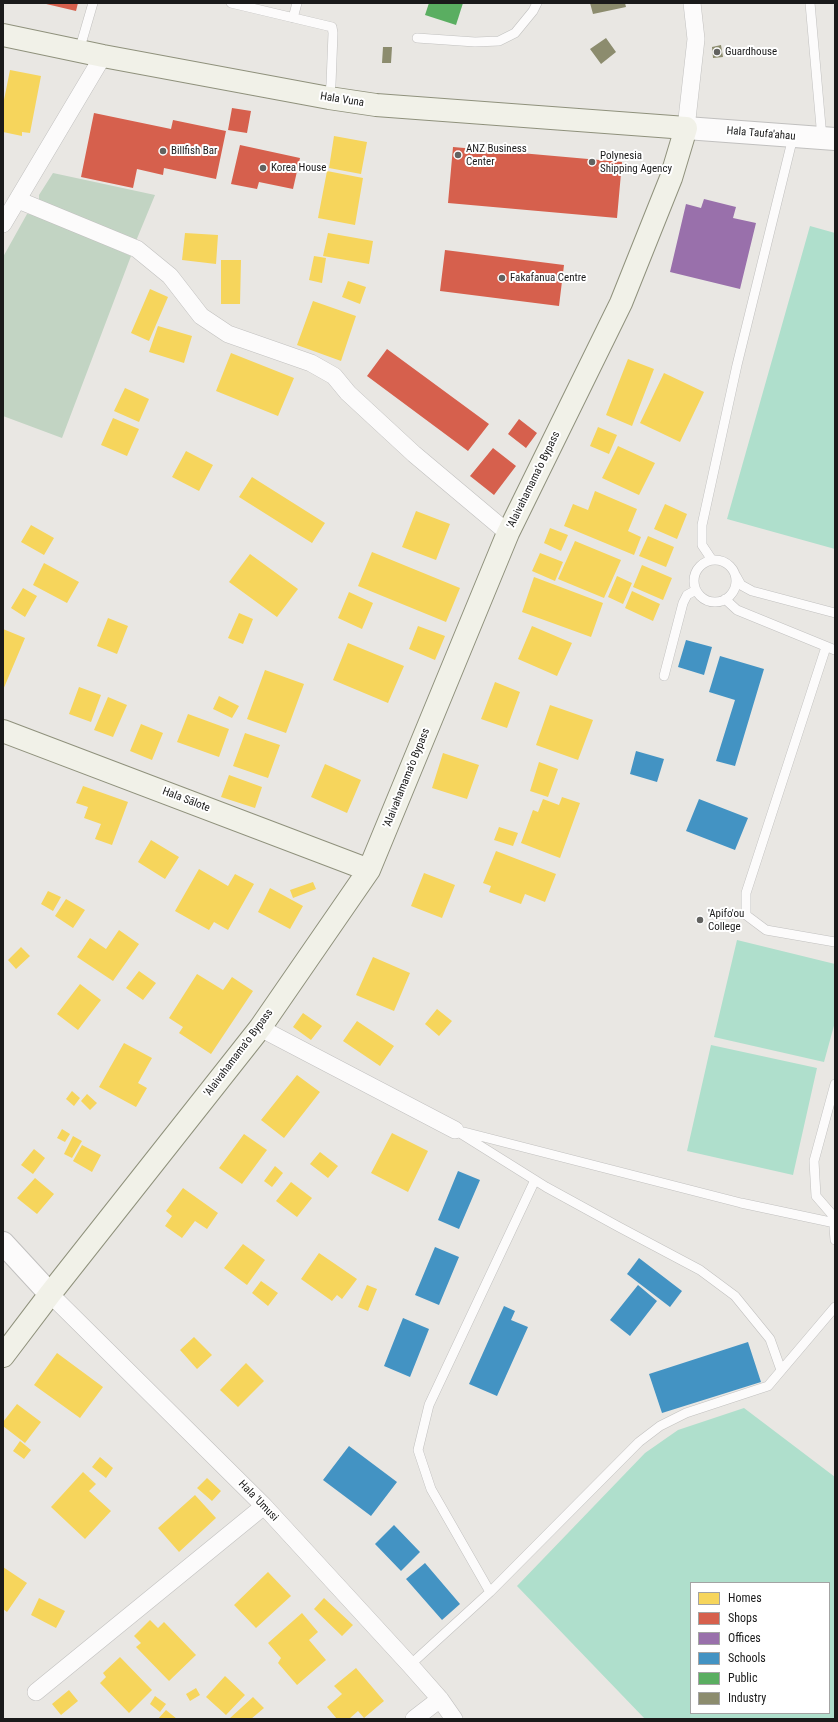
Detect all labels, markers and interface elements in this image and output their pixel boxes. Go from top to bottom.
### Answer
place label: Guardhouse [725,45,777,59]
marker: Guardhouse [712,47,722,57]
street label: Hala Vuna [319,90,365,110]
street label: Hala Taufa'ahau [726,124,796,144]
place label: ANZ Business Center [466,142,527,168]
place label: Billfish Bar [171,144,217,158]
marker: Billfish Bar [158,146,168,156]
place label: Polynesia Shipping Agency [600,149,672,175]
marker: ANZ Business Center [453,150,463,160]
marker: Polynesia Shipping Agency [587,157,597,167]
place label: Korea House [271,161,326,175]
marker: Korea House [258,163,268,173]
place label: Fakafanua Centre [510,271,586,285]
marker: Fakafanua Centre [497,273,507,283]
street label: 'Alaivahamama'o Bypass [505,429,563,531]
street label: 'Alaivahamama'o Bypass [381,726,433,830]
street label: Hala Sālote [160,785,212,815]
place label: 'Apifo'ou College [708,907,744,933]
marker: 'Apifo'ou College [695,915,705,925]
street label: 'Alaivahamama'o Bypass [202,1007,276,1099]
street label: Hala 'Umusi [235,1478,281,1524]
legend [690,1582,830,1714]
text: Homes [728,1591,762,1605]
text: Shops [728,1611,757,1625]
text: Offices [728,1631,761,1645]
text: Schools [728,1651,766,1665]
text: Public [728,1671,757,1685]
text: Industry [728,1691,766,1705]

